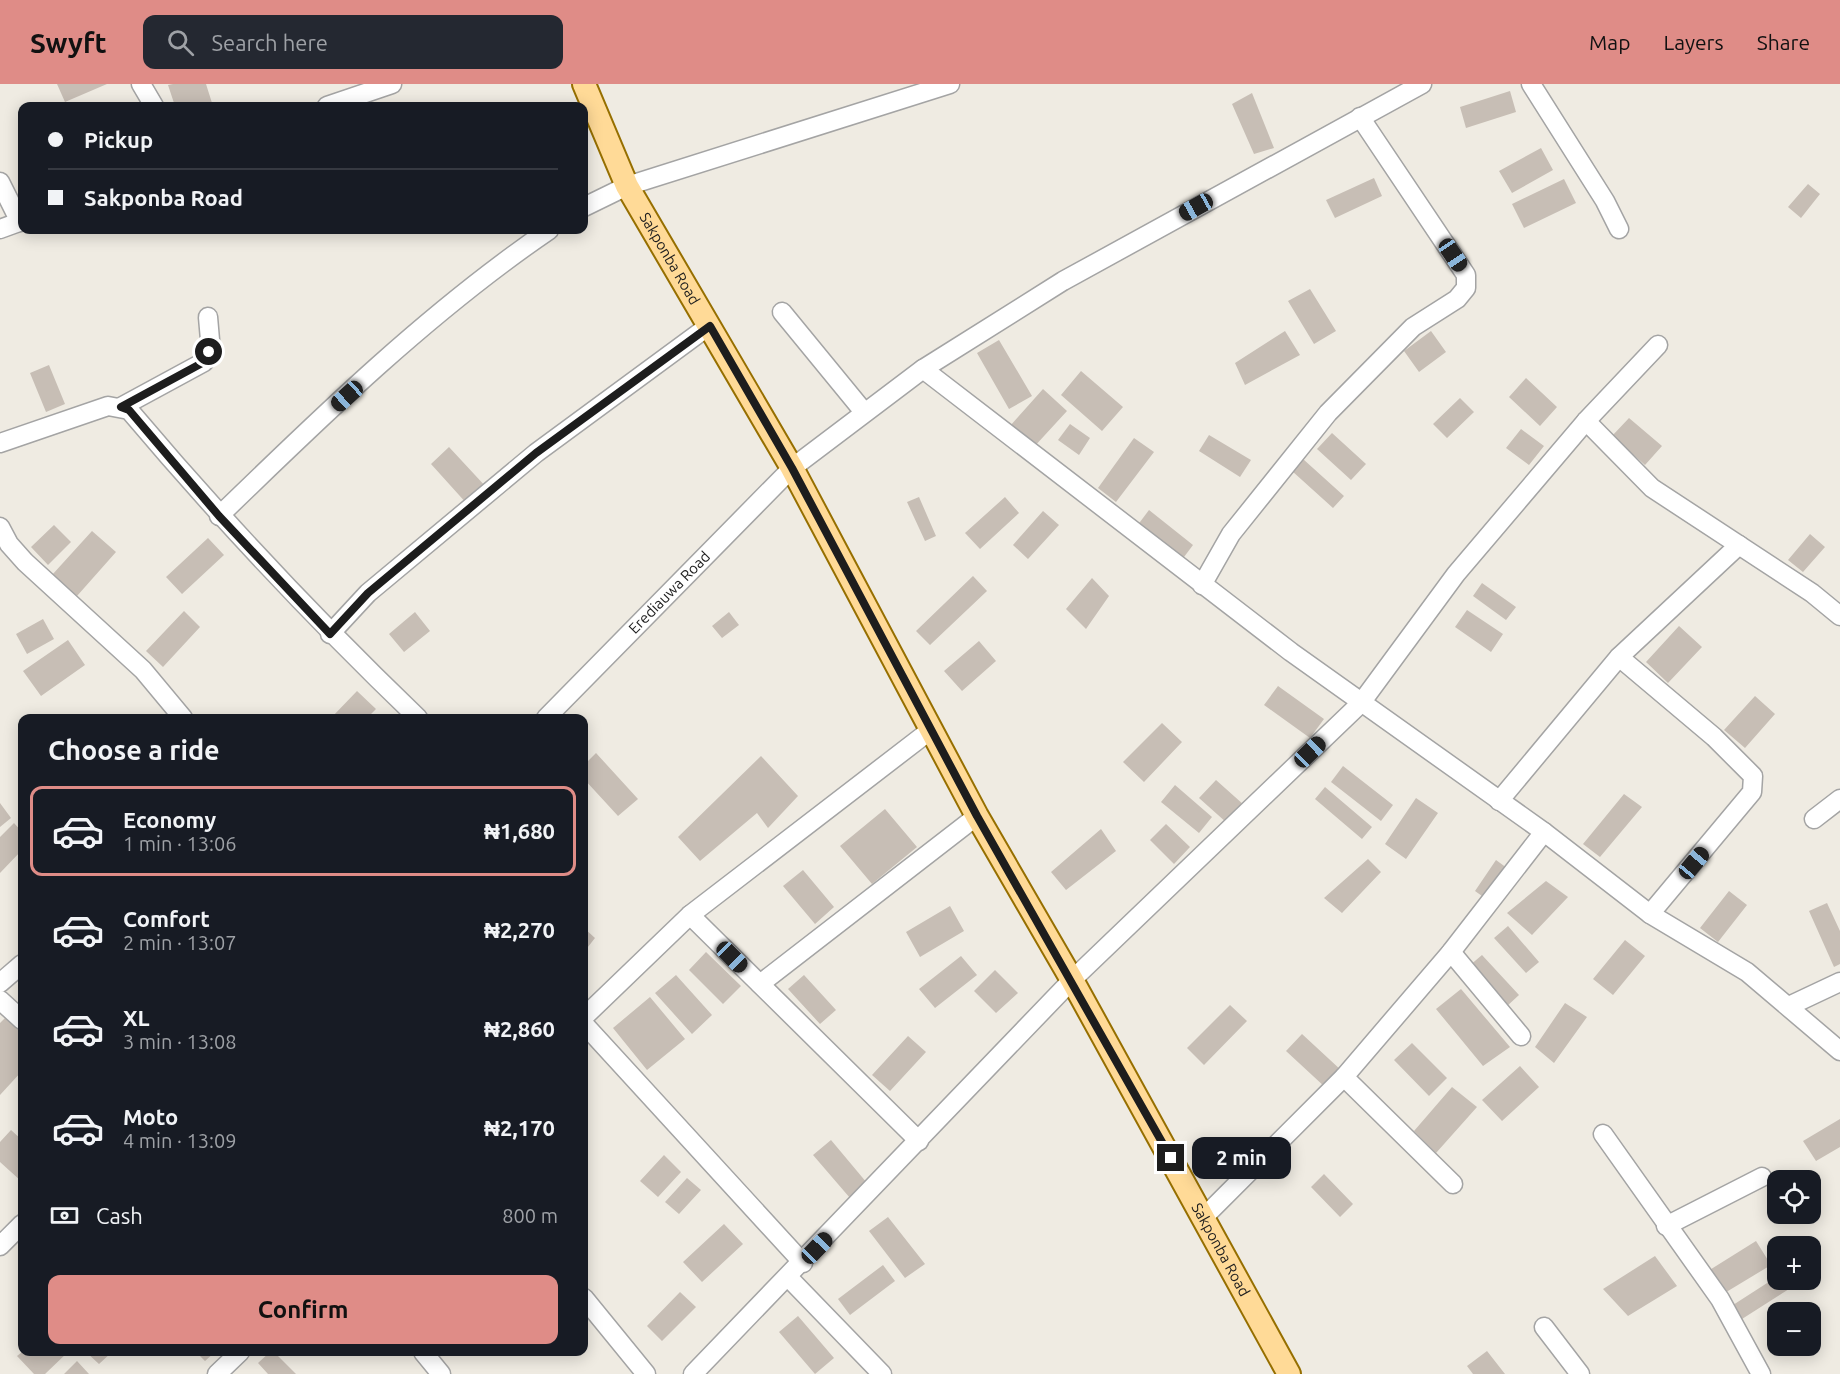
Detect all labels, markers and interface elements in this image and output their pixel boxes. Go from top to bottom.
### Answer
search box [143,15,563,69]
icon: search [164,26,197,59]
text: Swyft [30,27,107,58]
text: Search here [212,30,328,55]
text: Map [1589,30,1630,54]
text: Layers [1663,30,1724,54]
text: Share [1757,30,1810,54]
text: Pickup [84,127,153,152]
text: Sakponba Road [84,185,243,210]
car [1176,190,1216,224]
street label: Sakponba Road [636,209,704,308]
car [1435,235,1471,275]
route start [195,338,222,365]
car [328,377,366,415]
street label: Erediauwa Road [625,548,713,637]
car [1291,733,1329,771]
text: Choose a ride [48,735,220,765]
icon: car [51,804,105,858]
text: Economy [123,807,216,832]
text: ₦1,680 [484,818,555,843]
text: 1 min · 13:06 [123,832,237,855]
car [1676,843,1712,883]
icon: car [51,903,105,957]
text: Comfort [123,906,210,931]
text: ₦2,270 [484,917,555,942]
text: 2 min · 13:07 [123,931,237,954]
car [713,938,751,976]
icon: car [51,1002,105,1056]
text: XL [123,1005,150,1030]
text: ₦2,860 [484,1016,555,1041]
text: 3 min · 13:08 [123,1030,237,1053]
icon: car [51,1101,105,1155]
text: Moto [123,1104,178,1129]
text: ₦2,170 [484,1115,555,1140]
text: 4 min · 13:09 [123,1129,237,1152]
callout: 2 min [1192,1137,1291,1179]
route end [1157,1144,1184,1171]
text: 2 min [1216,1146,1267,1169]
map controls [1767,1170,1821,1356]
button: locate [1767,1170,1821,1224]
icon: cash [48,1199,81,1232]
street label: Sakponba Road [1188,1200,1253,1299]
text: Cash [96,1203,143,1228]
text: 800 m [502,1204,558,1227]
car [798,1229,836,1267]
button: + [1767,1236,1821,1290]
button: Confirm [48,1275,558,1344]
button: − [1767,1302,1821,1356]

